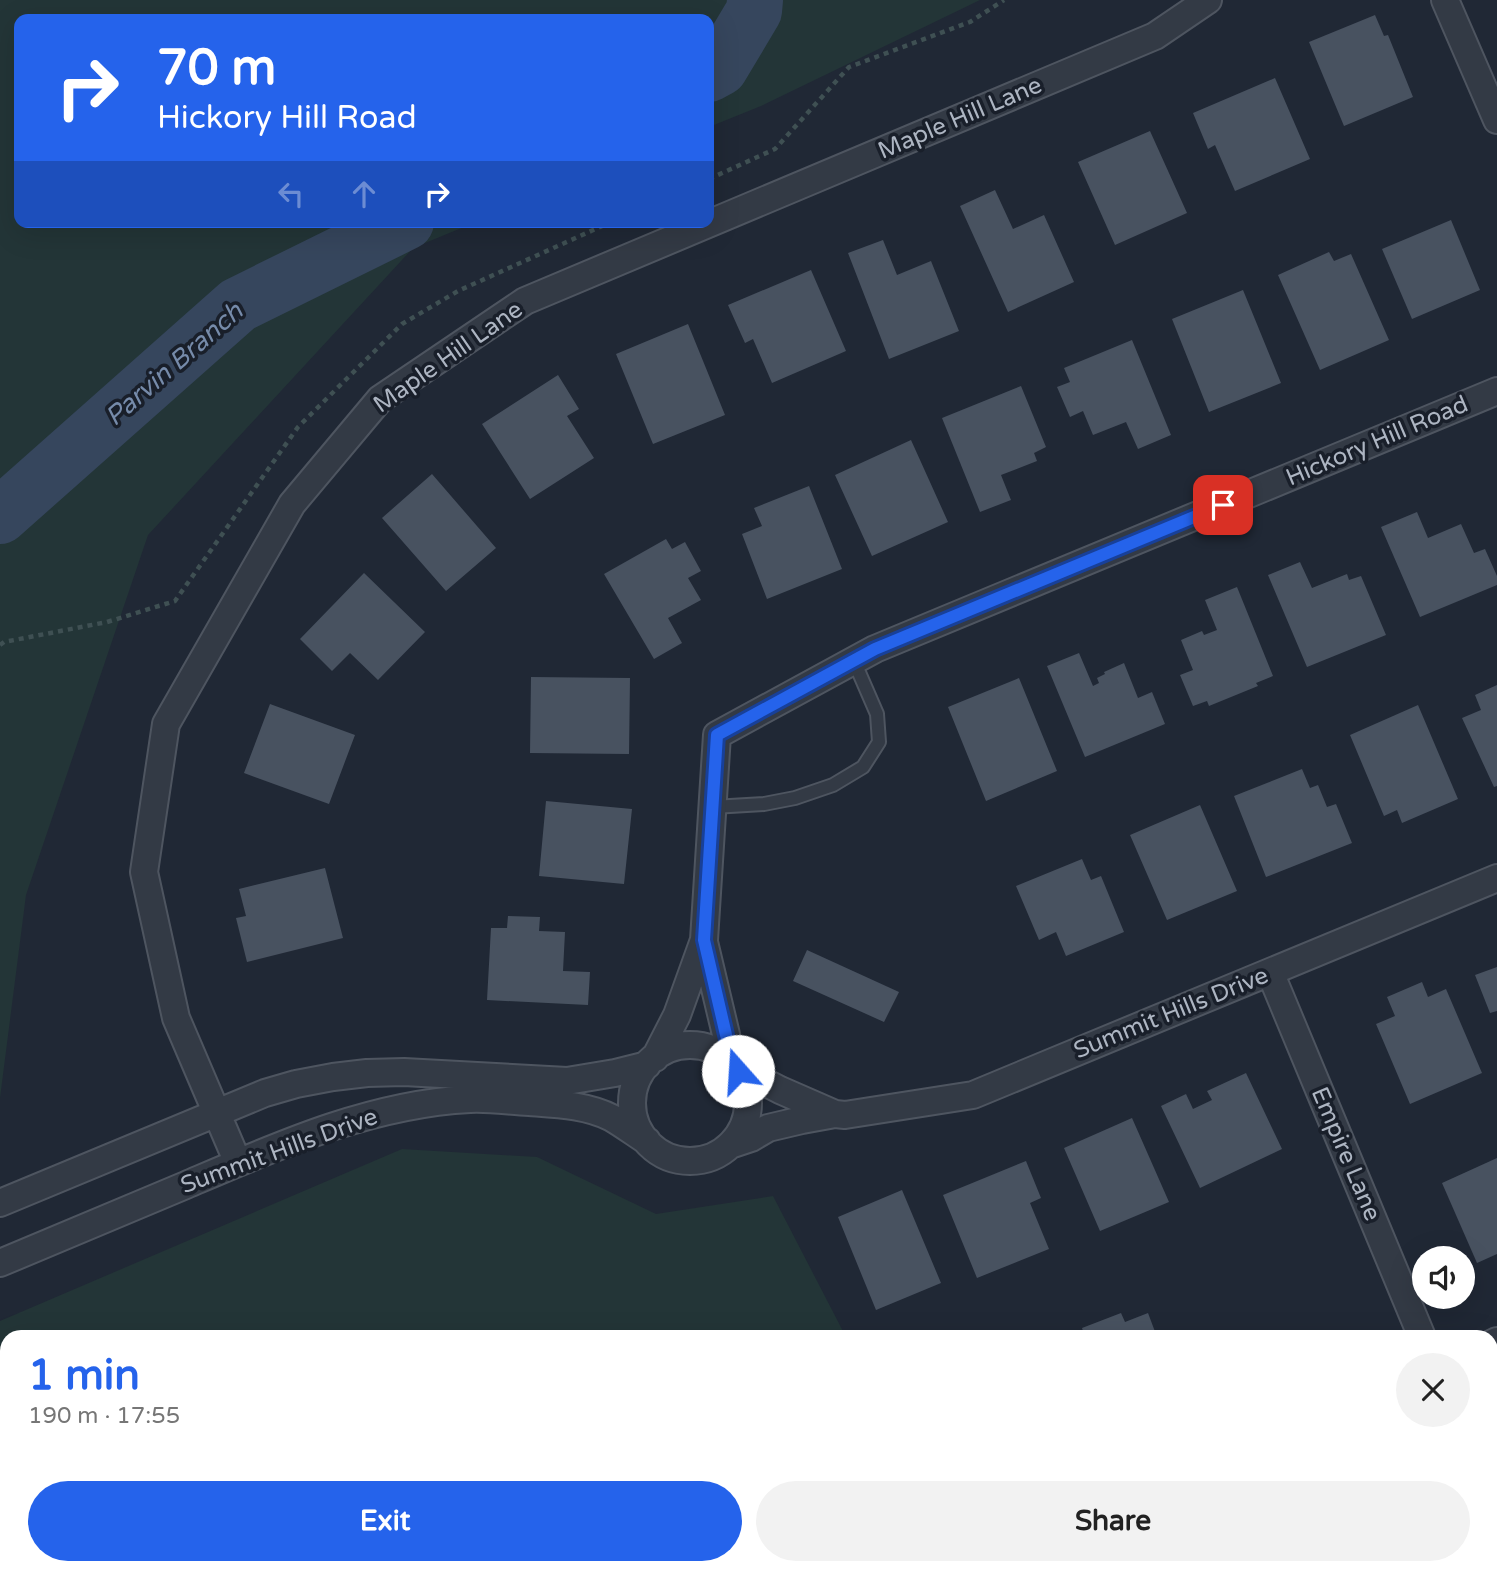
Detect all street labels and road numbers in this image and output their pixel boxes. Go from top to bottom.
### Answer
street label: Maple Hill Lane [874,70,1046,166]
street label: Maple Hill Lane [368,295,528,419]
street label: Hickory Hill Road [1282,390,1472,492]
street label: Summit Hills Drive [1069,961,1273,1065]
street label: Empire Lane [1305,1083,1387,1225]
street label: Summit Hills Drive [177,1102,381,1200]

